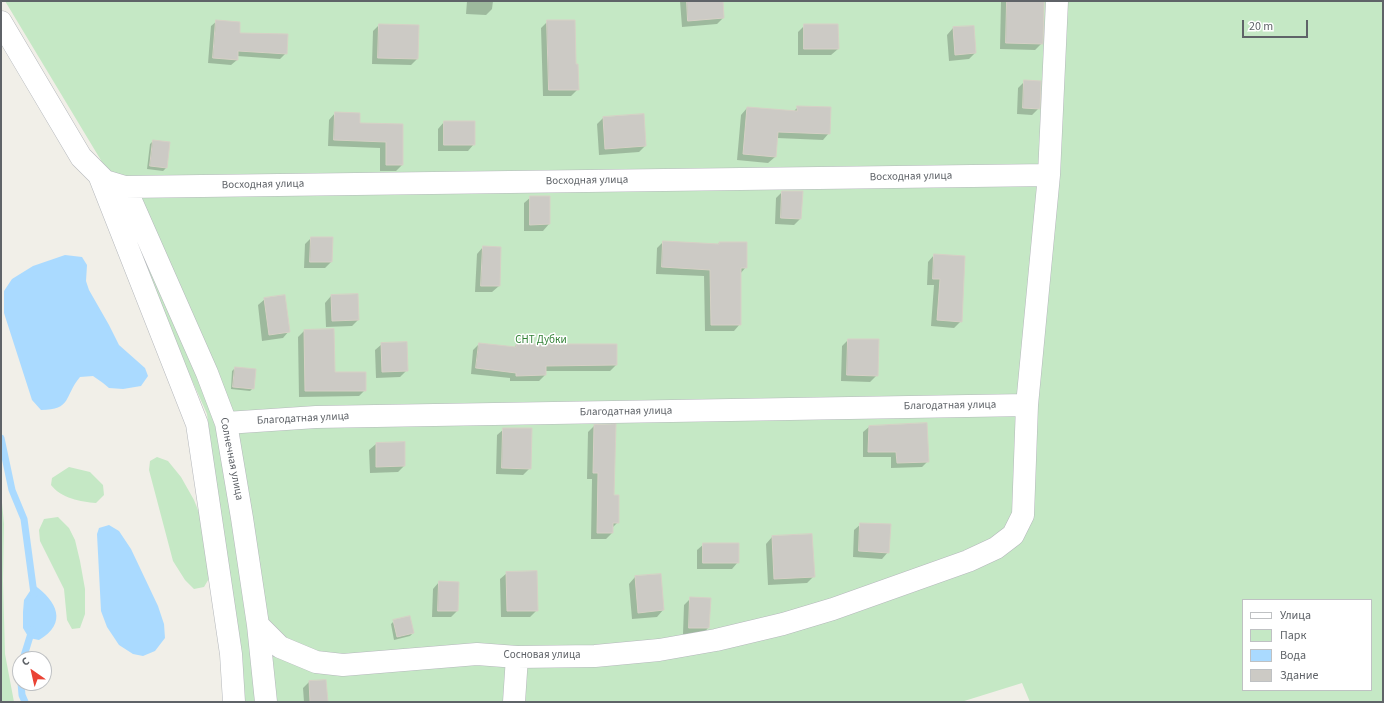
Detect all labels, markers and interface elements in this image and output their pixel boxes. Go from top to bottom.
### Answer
scale bar [1244,12,1310,38]
text: 20 m [1249,18,1273,35]
street label: Восходная улица [870,170,952,184]
street label: Восходная улица [546,174,628,188]
street label: Восходная улица [222,178,304,192]
park label: СНТ Дубки [515,334,567,348]
street label: Благодатная улица [904,399,996,413]
street label: Благодатная улица [580,405,672,419]
street label: Благодатная улица [256,410,350,428]
street label: Солнечная улица [217,417,245,501]
legend [1242,599,1372,691]
text: Улица [1280,607,1311,624]
text: Парк [1280,627,1306,644]
text: Вода [1280,647,1306,664]
street label: Сосновая улица [503,649,581,663]
north arrow [12,651,52,691]
text: С [19,653,32,669]
text: Здание [1280,667,1319,684]

